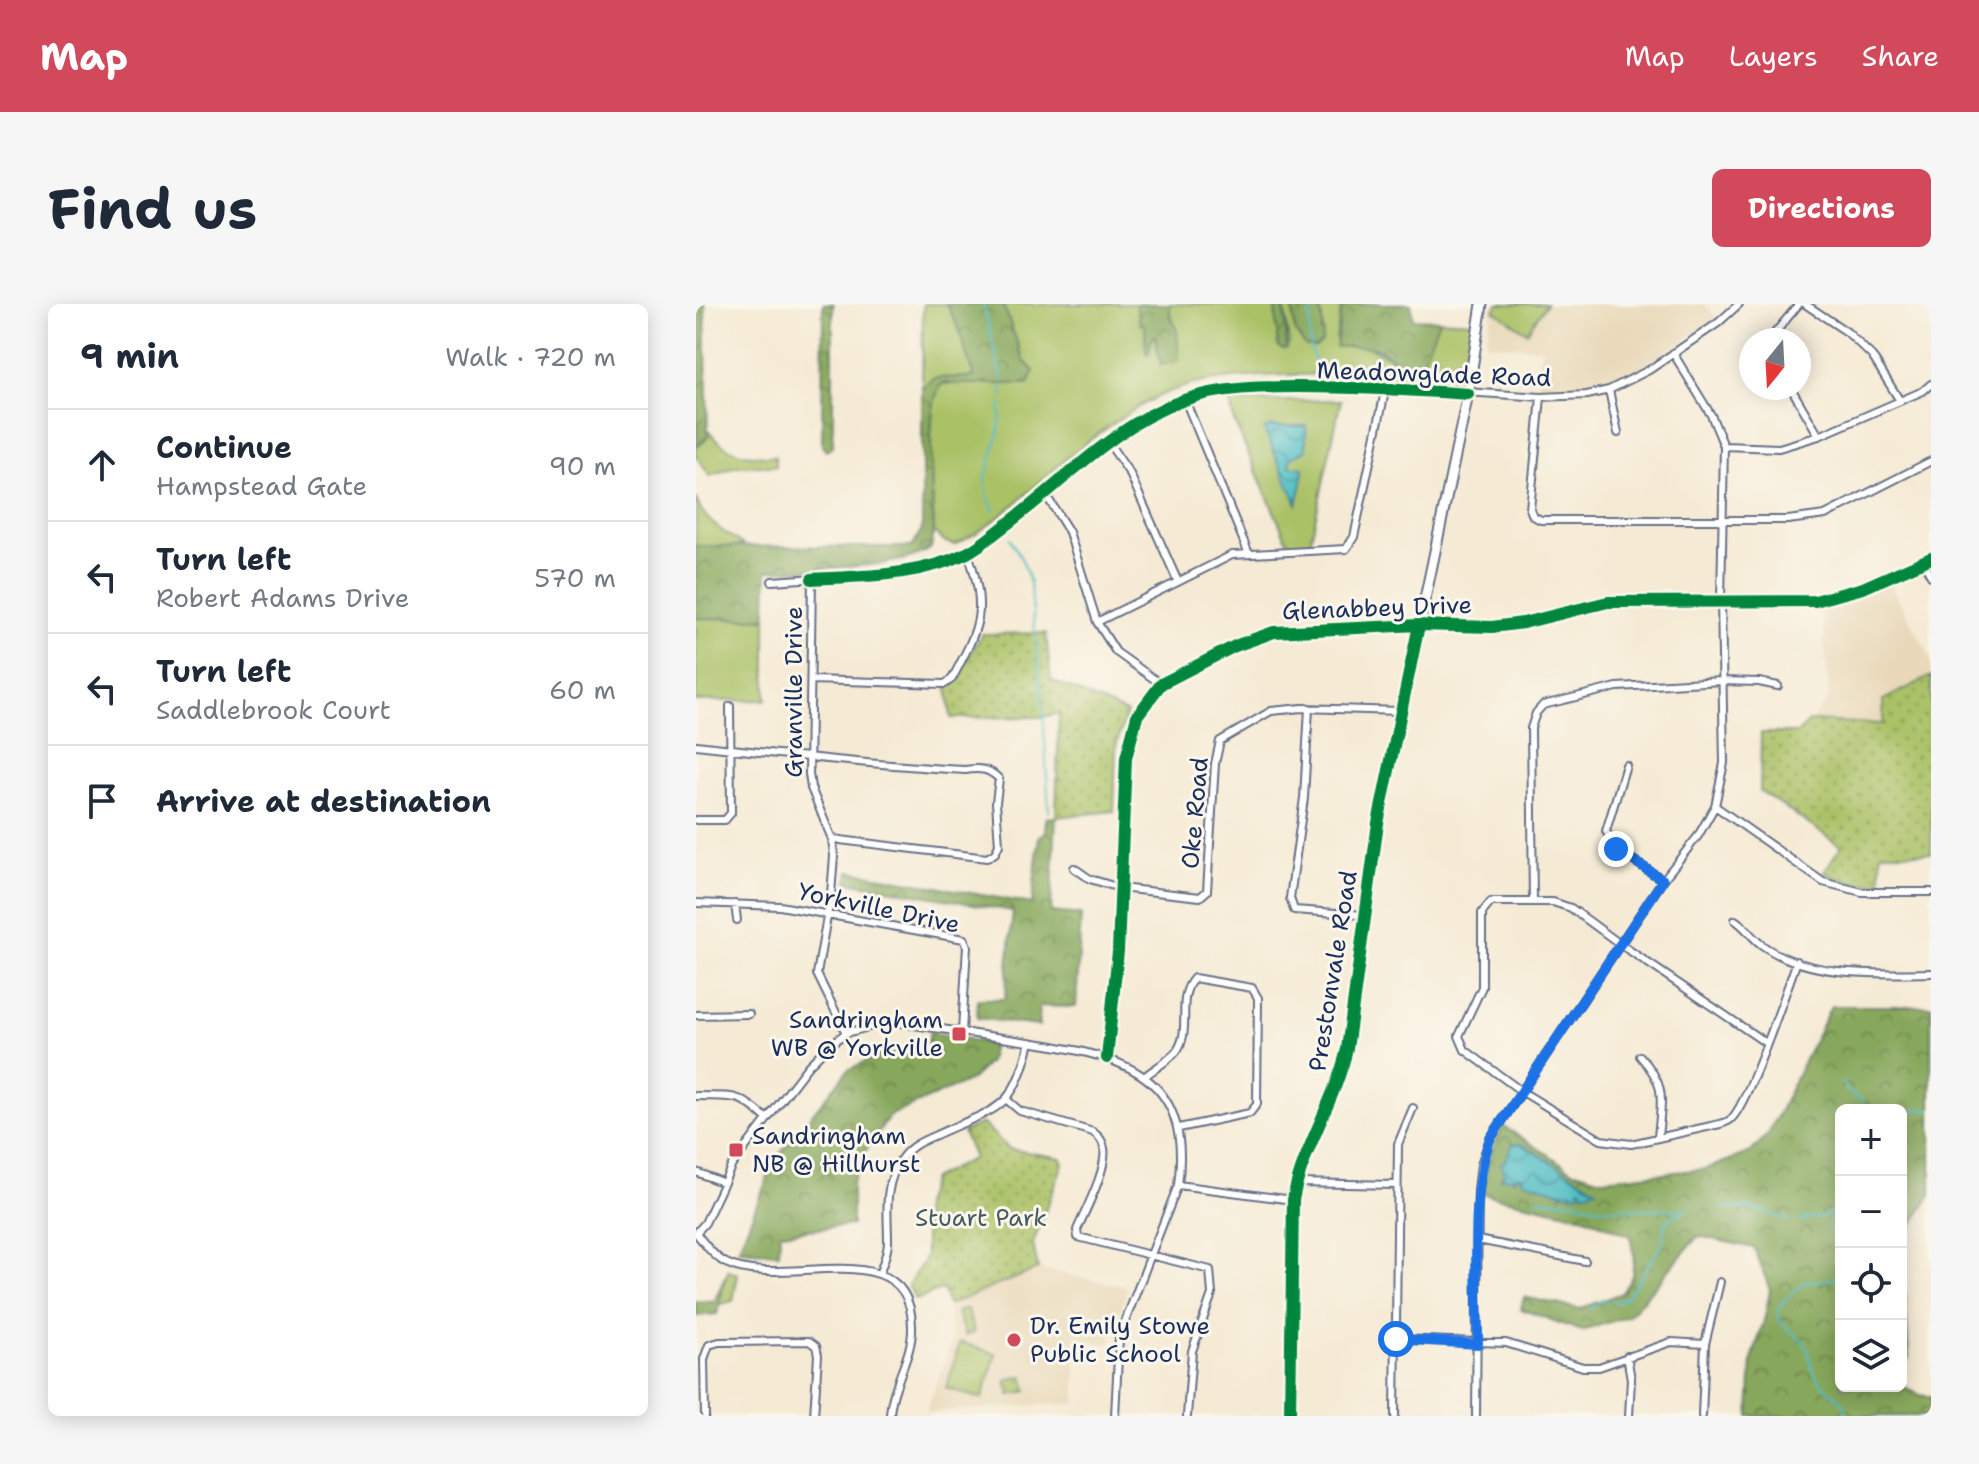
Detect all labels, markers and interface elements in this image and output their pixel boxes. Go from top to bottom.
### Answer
text: Map [40,31,128,82]
text: Map [1625,37,1685,75]
text: Layers [1729,37,1818,75]
text: Share [1862,37,1939,75]
button: Directions [1712,169,1931,247]
text: Find us [48,171,257,246]
north arrow [1739,328,1811,400]
text: 9 min [80,333,179,379]
text: Walk · 720 m [445,339,616,374]
street label: Meadowglade Road [1316,354,1552,394]
text: Continue [156,427,292,468]
icon: ahead [80,443,124,487]
text: 90 m [549,448,616,483]
text: Hampstead Gate [156,468,367,503]
text: Turn left [156,539,291,580]
icon: left [80,555,124,599]
text: 570 m [534,560,616,595]
text: Robert Adams Drive [156,580,409,615]
street label: Glenabbey Drive [1281,589,1473,627]
street label: Granville Drive [778,606,810,778]
text: Turn left [156,651,291,692]
icon: left [80,667,124,711]
text: 60 m [549,672,616,707]
text: Saddlebrook Court [156,692,391,727]
street label: Oke Road [1174,756,1216,870]
icon: arrive [80,779,124,823]
text: Arrive at destination [156,781,491,822]
route end [1598,831,1634,867]
street label: Prestonvale Road [1301,868,1365,1074]
street label: Yorkville Drive [795,875,963,941]
place label: Sandringham WB @ Yorkville [771,1004,943,1064]
marker: Sandringham WB @ Yorkville [950,1025,968,1043]
map controls [1835,1104,1907,1392]
button: + [1835,1104,1907,1176]
place label: Sandringham NB @ Hillhurst [752,1120,920,1180]
marker: Sandringham NB @ Hillhurst [727,1141,745,1159]
button: − [1835,1176,1907,1248]
park label: Stuart Park [915,1202,1047,1234]
button: locate [1835,1248,1907,1320]
place label: Dr. Emily Stowe Public School [1030,1310,1210,1370]
button: layers [1835,1320,1907,1392]
route start [1378,1321,1414,1357]
marker: Dr. Emily Stowe Public School [1005,1331,1023,1349]

